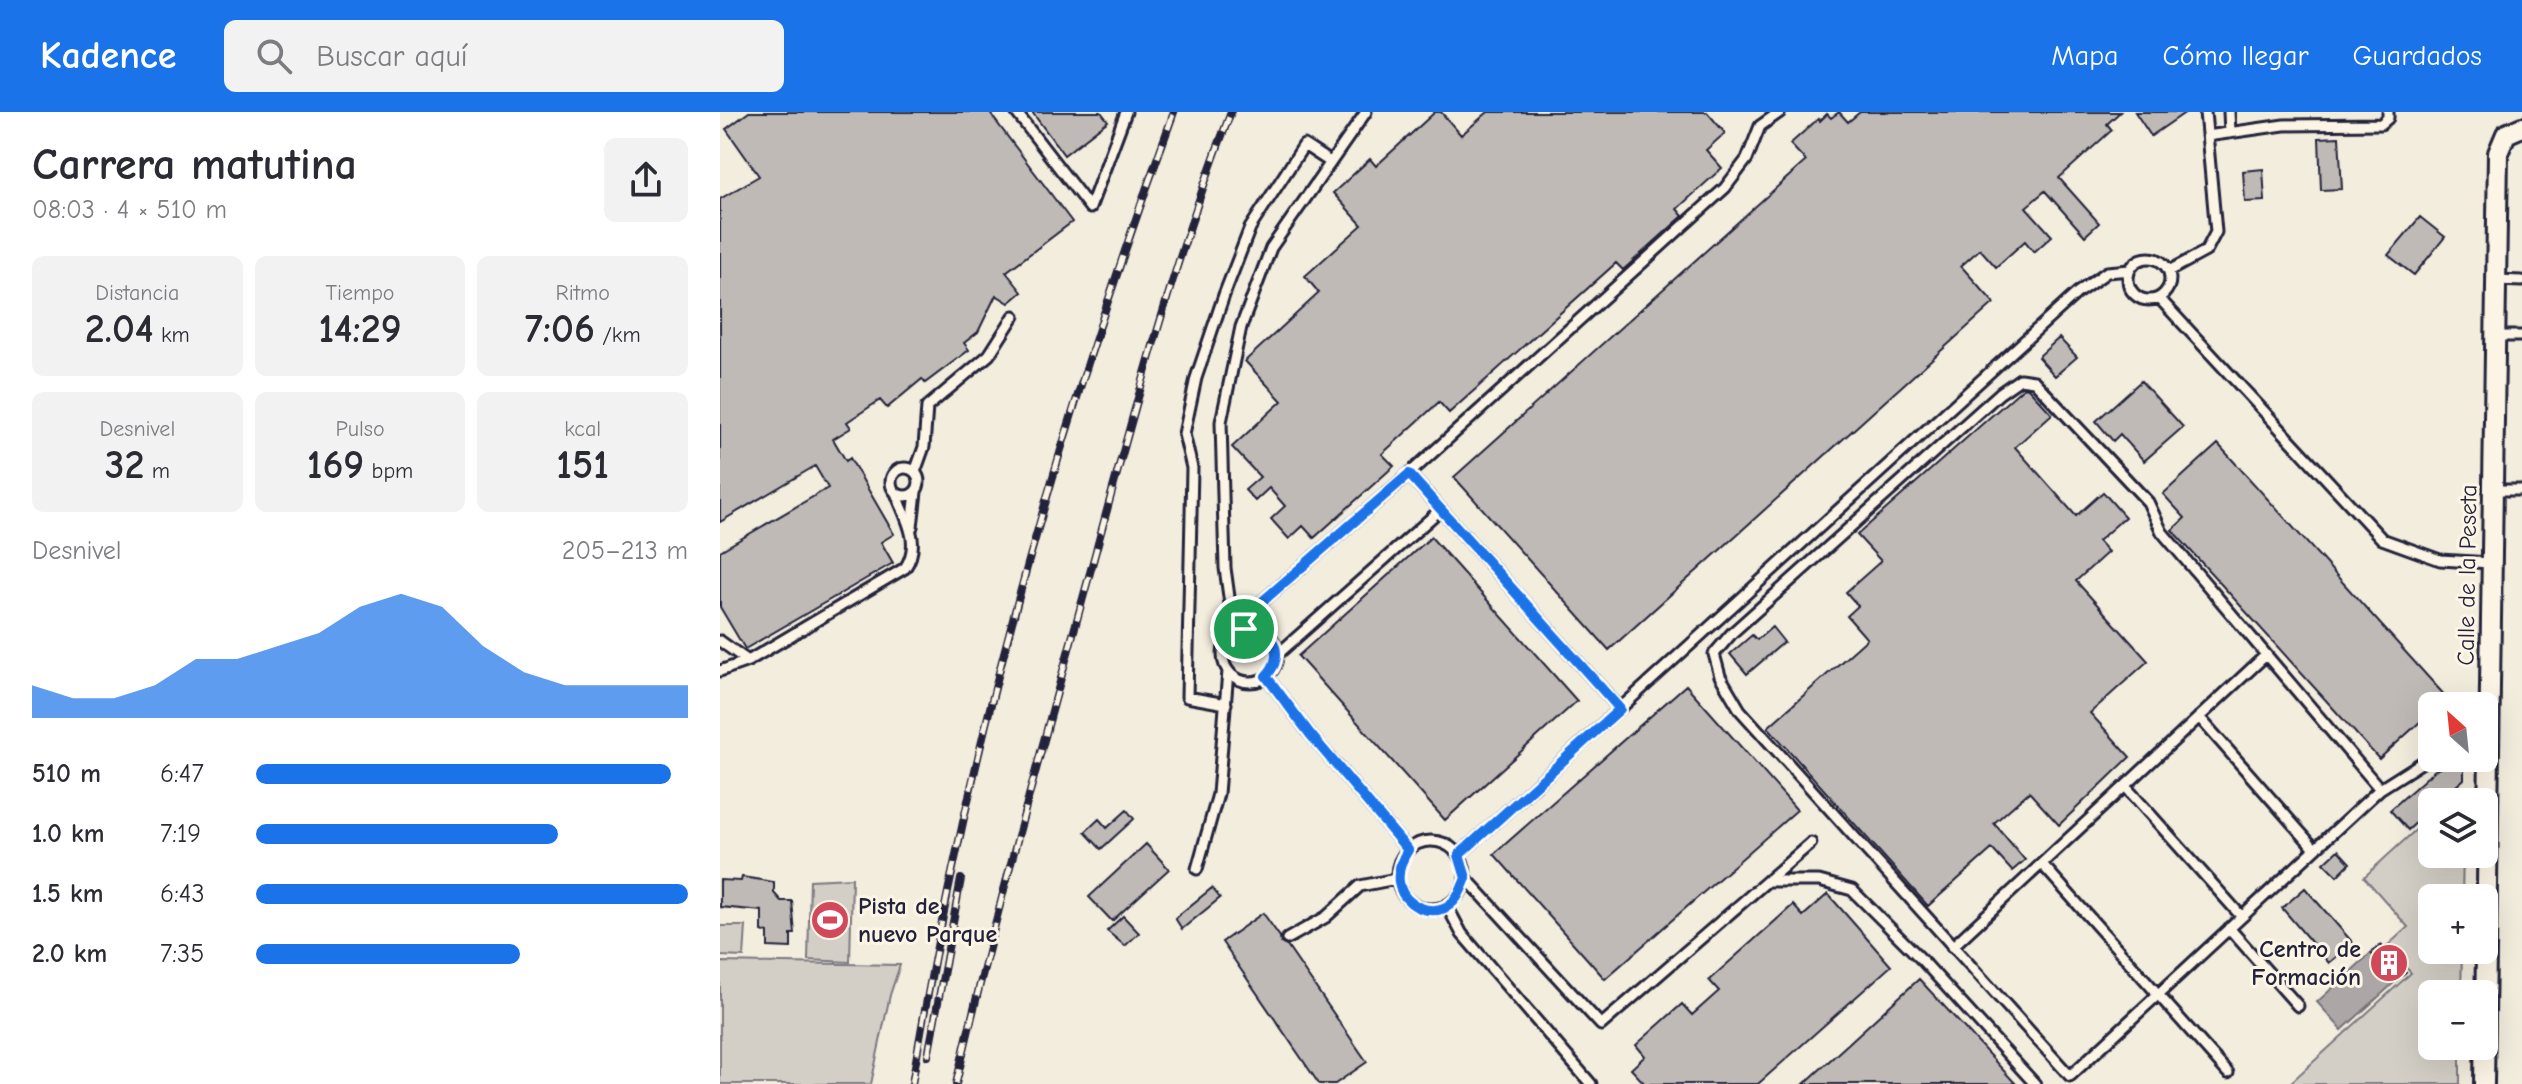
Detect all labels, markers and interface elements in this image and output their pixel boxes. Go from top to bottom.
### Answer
search box [224,20,784,92]
text: Kadence [40,34,176,78]
icon: search [252,34,296,78]
text: Buscar aquí [316,39,468,74]
text: Mapa [2051,40,2118,72]
text: Cómo llegar [2162,40,2309,72]
text: Guardados [2353,40,2482,72]
button: share [604,138,688,222]
text: Carrera matutina [32,139,357,190]
text: 08:03 · 4 × 510 m [32,195,227,225]
text: Distancia [95,280,179,306]
text: Tiempo [325,280,395,306]
text: Ritmo [556,280,610,306]
text: 2.04 [85,306,154,352]
text: 14:29 [318,306,402,352]
text: 7:06 [525,306,595,352]
text: km [154,322,190,348]
text: /km [595,322,641,348]
text: Desnivel [99,416,175,442]
text: Pulso [335,416,385,442]
text: kcal [564,416,601,442]
text: 32 [105,442,144,488]
text: 169 [307,442,364,488]
text: 151 [556,442,609,488]
text: m [144,458,170,484]
text: bpm [364,458,413,484]
street label: Calle de la Peseta [2451,484,2483,666]
text: Desnivel [32,536,122,566]
text: 205–213 m [562,536,688,566]
pin [1210,595,1278,663]
icon: arrive [1222,607,1266,651]
north arrow [2418,692,2498,772]
map controls [2418,692,2498,1060]
text: 510 m [32,759,101,789]
text: 6:47 [160,759,204,789]
button: layers [2418,788,2498,868]
text: 1.0 km [32,819,104,849]
text: 7:19 [160,819,201,849]
text: 1.5 km [32,879,103,909]
text: 6:43 [160,879,205,909]
button: + [2418,884,2498,964]
place label: Pista de nuevo Parque [858,892,997,948]
sports icon: Pista de nuevo Parque [809,899,851,941]
place label: Centro de Formación [2251,935,2361,991]
text: 2.0 km [32,939,107,969]
text: 7:35 [160,939,204,969]
building icon: Centro de Formación [2368,942,2410,984]
button: − [2418,980,2498,1060]

